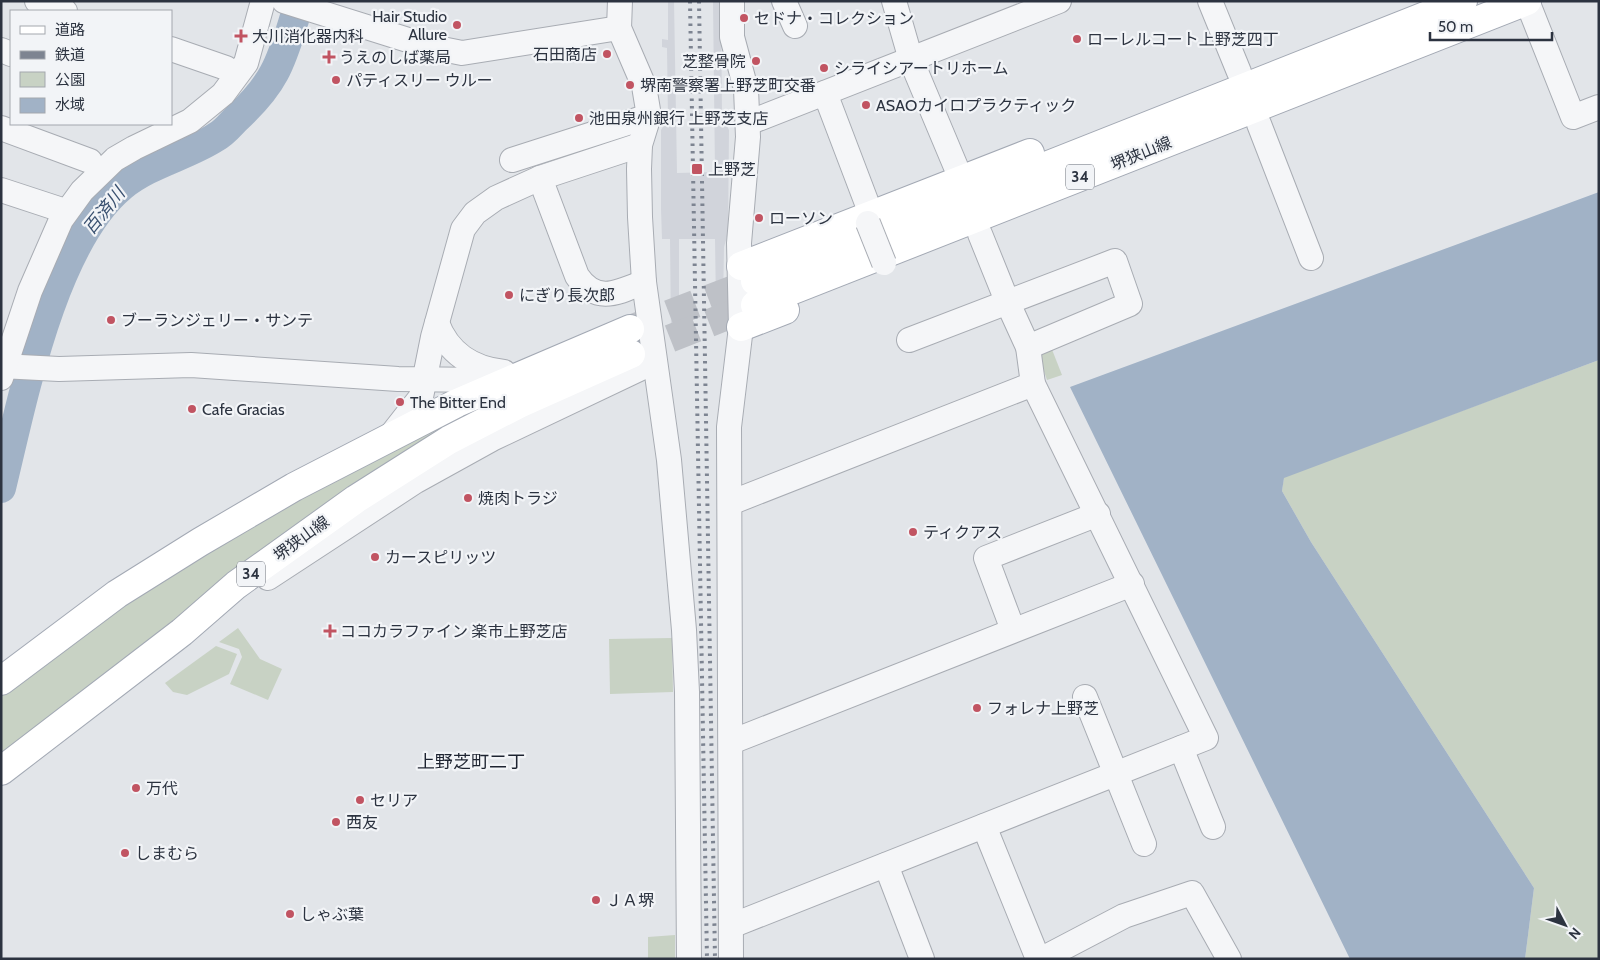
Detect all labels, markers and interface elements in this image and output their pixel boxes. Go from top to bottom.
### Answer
place label: Hair Studio Allure [372,7,447,44]
place label: セドナ・コレクション [754,9,914,28]
legend [10,10,172,125]
scale bar [1430,10,1552,42]
marker: セドナ・コレクション [738,12,750,24]
text: 50 m [1438,18,1473,36]
marker: Hair Studio Allure [451,19,463,31]
text: 道路 [55,21,85,39]
place label: 大川消化器内科 [252,27,364,46]
marker: 大川消化器内科 [234,29,248,43]
place label: ローレルコート上野芝四丁 [1087,30,1279,49]
marker: ローレルコート上野芝四丁 [1071,33,1083,45]
place label: 石田商店 [533,45,597,64]
text: 鉄道 [55,46,85,64]
place label: うえのしば薬局 [339,48,451,67]
marker: 石田商店 [601,48,613,60]
marker: うえのしば薬局 [323,51,335,63]
place label: 芝整骨院 [682,52,746,71]
marker: 芝整骨院 [750,55,762,67]
place label: シライシアートリホーム [834,59,1009,78]
marker: シライシアートリホーム [818,62,830,74]
text: 公園 [55,71,85,89]
place label: パティスリー ウルー [346,71,493,90]
marker: パティスリー ウルー [330,74,342,86]
place label: 堺南警察署上野芝町交番 [640,76,816,95]
marker: 堺南警察署上野芝町交番 [624,79,636,91]
text: 水域 [55,96,85,114]
place label: ASAOカイロプラクティック [876,96,1076,115]
marker: ASAOカイロプラクティック [860,99,872,111]
place label: 池田泉州銀行 上野芝支店 [589,109,769,128]
marker: 池田泉州銀行 上野芝支店 [573,112,585,124]
street label: 堺狭山線 [1108,133,1174,174]
place label: 上野芝 [708,160,756,179]
marker: 上野芝 [690,162,704,176]
road number: 34 [1066,164,1094,190]
water label: 百済川 [78,182,131,239]
place label: ローソン [769,209,833,228]
marker: ローソン [753,212,765,224]
place label: にぎり長次郎 [519,286,615,305]
marker: にぎり長次郎 [503,289,515,301]
place label: ブーランジェリー・サンテ [121,311,313,330]
marker: ブーランジェリー・サンテ [105,314,117,326]
place label: The Bitter End [410,393,506,412]
marker: The Bitter End [394,396,406,408]
place label: Cafe Gracias [202,400,285,419]
marker: Cafe Gracias [186,403,198,415]
place label: 焼肉トラジ [478,489,558,508]
marker: 焼肉トラジ [462,492,474,504]
street label: 堺狭山線 [270,512,333,565]
place label: ティクアス [923,523,1002,542]
marker: ティクアス [907,526,919,538]
place label: カースピリッツ [385,548,496,567]
marker: カースピリッツ [369,551,381,563]
road number: 34 [237,562,265,586]
place label: ココカラファイン 楽市上野芝店 [340,622,568,641]
marker: ココカラファイン 楽市上野芝店 [324,625,336,637]
place label: フォレナ上野芝 [987,699,1099,718]
marker: フォレナ上野芝 [971,702,983,714]
district label: 上野芝町二丁 [417,751,525,773]
place label: 万代 [146,779,178,798]
marker: 万代 [130,782,142,794]
place label: セリア [370,791,418,810]
marker: セリア [354,794,366,806]
place label: 西友 [346,813,378,832]
marker: 西友 [330,816,342,828]
place label: しまむら [135,844,199,863]
marker: しまむら [119,847,131,859]
place label: ＪＡ堺 [606,891,654,910]
marker: ＪＡ堺 [590,894,602,906]
north arrow [1540,900,1590,950]
place label: しゃぶ葉 [300,905,364,924]
marker: しゃぶ葉 [284,908,296,920]
text: N [1565,924,1585,943]

